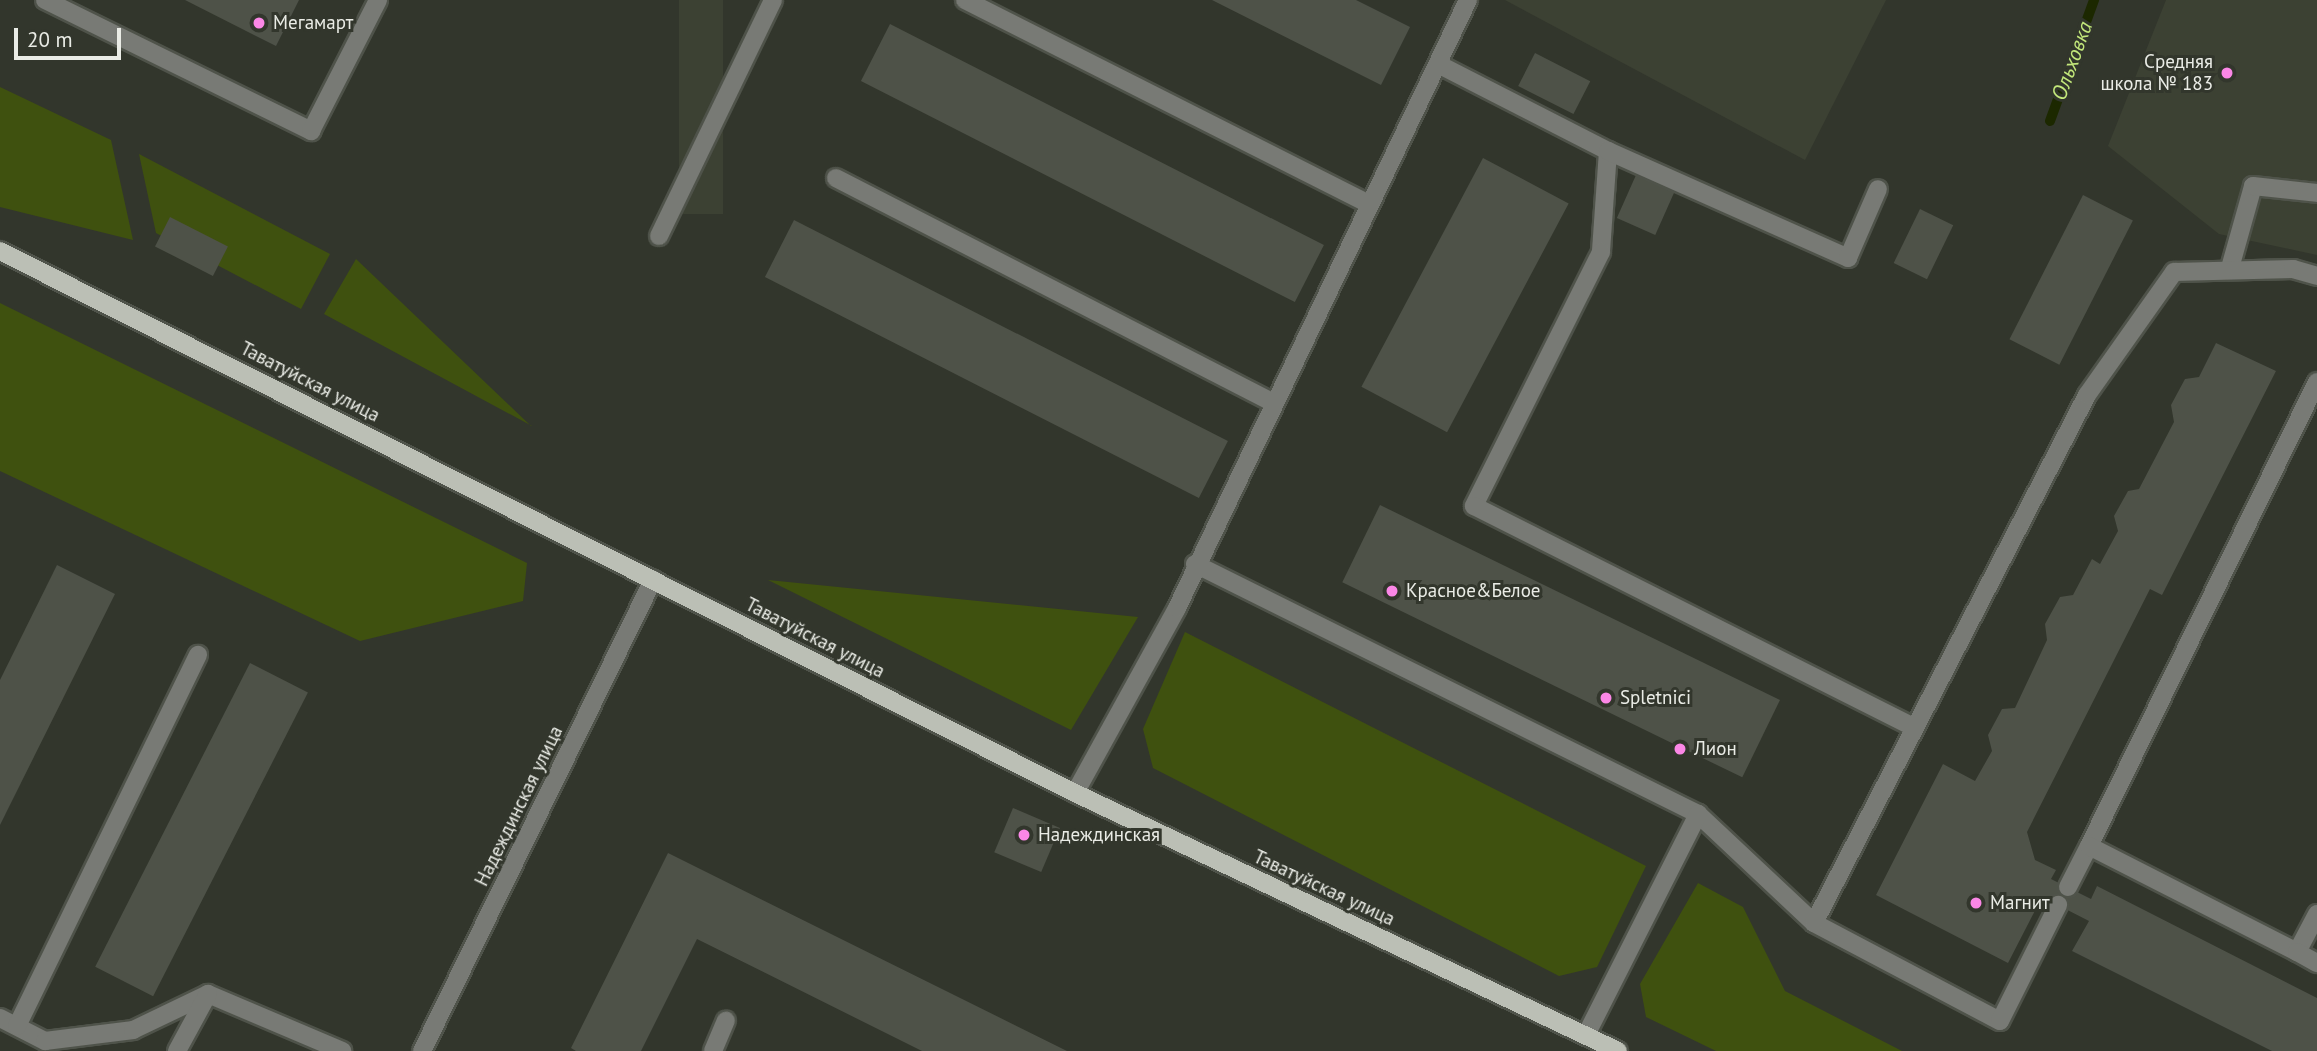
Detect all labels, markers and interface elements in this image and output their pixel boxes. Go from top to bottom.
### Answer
place label: Мегамарт [273,12,353,34]
scale bar [18,14,124,58]
marker: Мегамарт [251,15,267,31]
water label: Ольховка [2046,18,2098,104]
text: 20 m [27,26,73,53]
place label: Средняя школа № 183 [2100,51,2213,95]
marker: Средняя школа № 183 [2219,65,2235,81]
street label: Таватуйская улица [237,337,383,427]
place label: Красное&Белое [1406,580,1541,602]
marker: Красное&Белое [1384,583,1400,599]
street label: Таватуйская улица [742,593,888,683]
place label: Spletnici [1620,687,1691,709]
marker: Spletnici [1598,690,1614,706]
street label: Надеждинская улица [470,722,568,890]
place label: Лион [1694,738,1737,760]
marker: Лион [1672,741,1688,757]
place label: Надеждинская [1038,824,1160,846]
marker: Надеждинская [1016,827,1032,843]
street label: Таватуйская улица [1250,845,1398,931]
place label: Магнит [1990,892,2050,914]
marker: Магнит [1968,895,1984,911]

